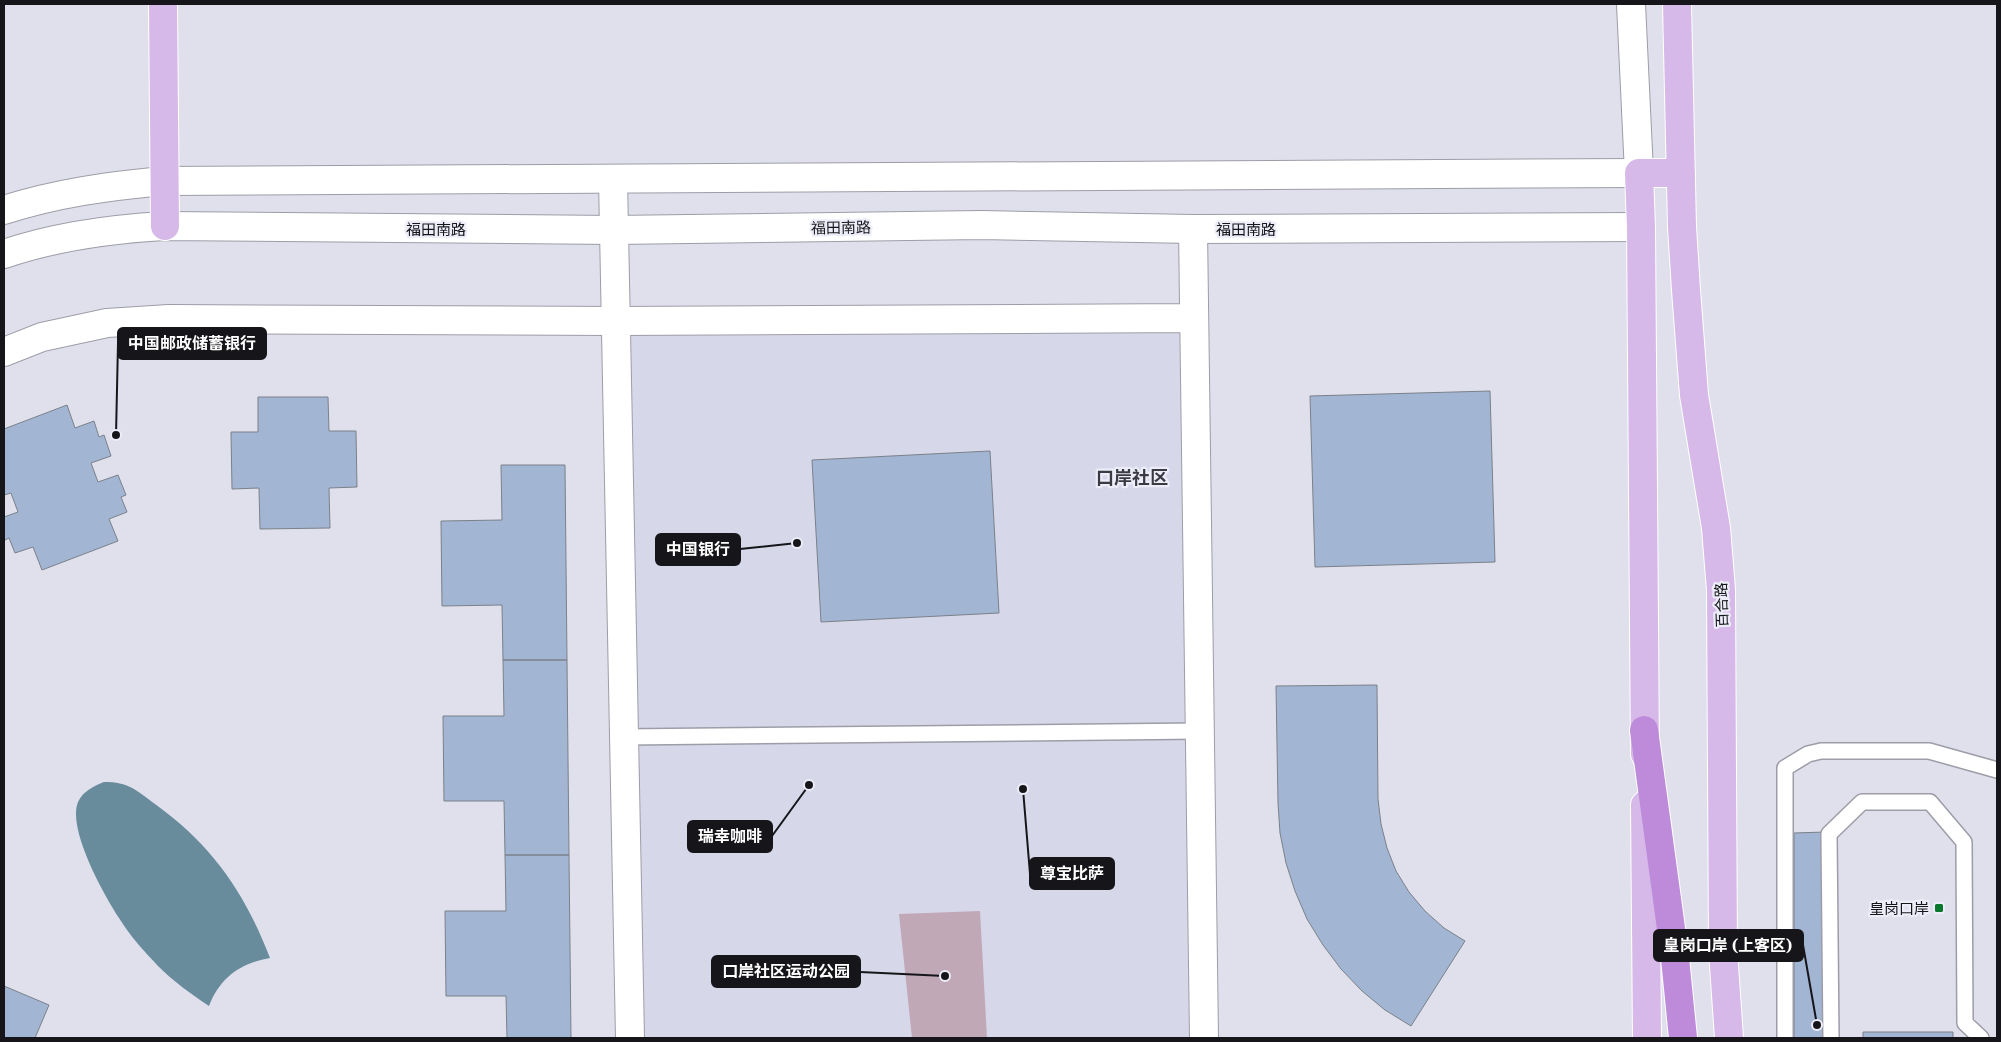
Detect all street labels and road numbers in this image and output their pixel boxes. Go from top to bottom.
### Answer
street label: 福田南路 [811,216,871,238]
street label: 福田南路 [406,219,466,239]
street label: 福田南路 [1216,219,1276,239]
street label: 百合路 [1710,582,1732,628]

